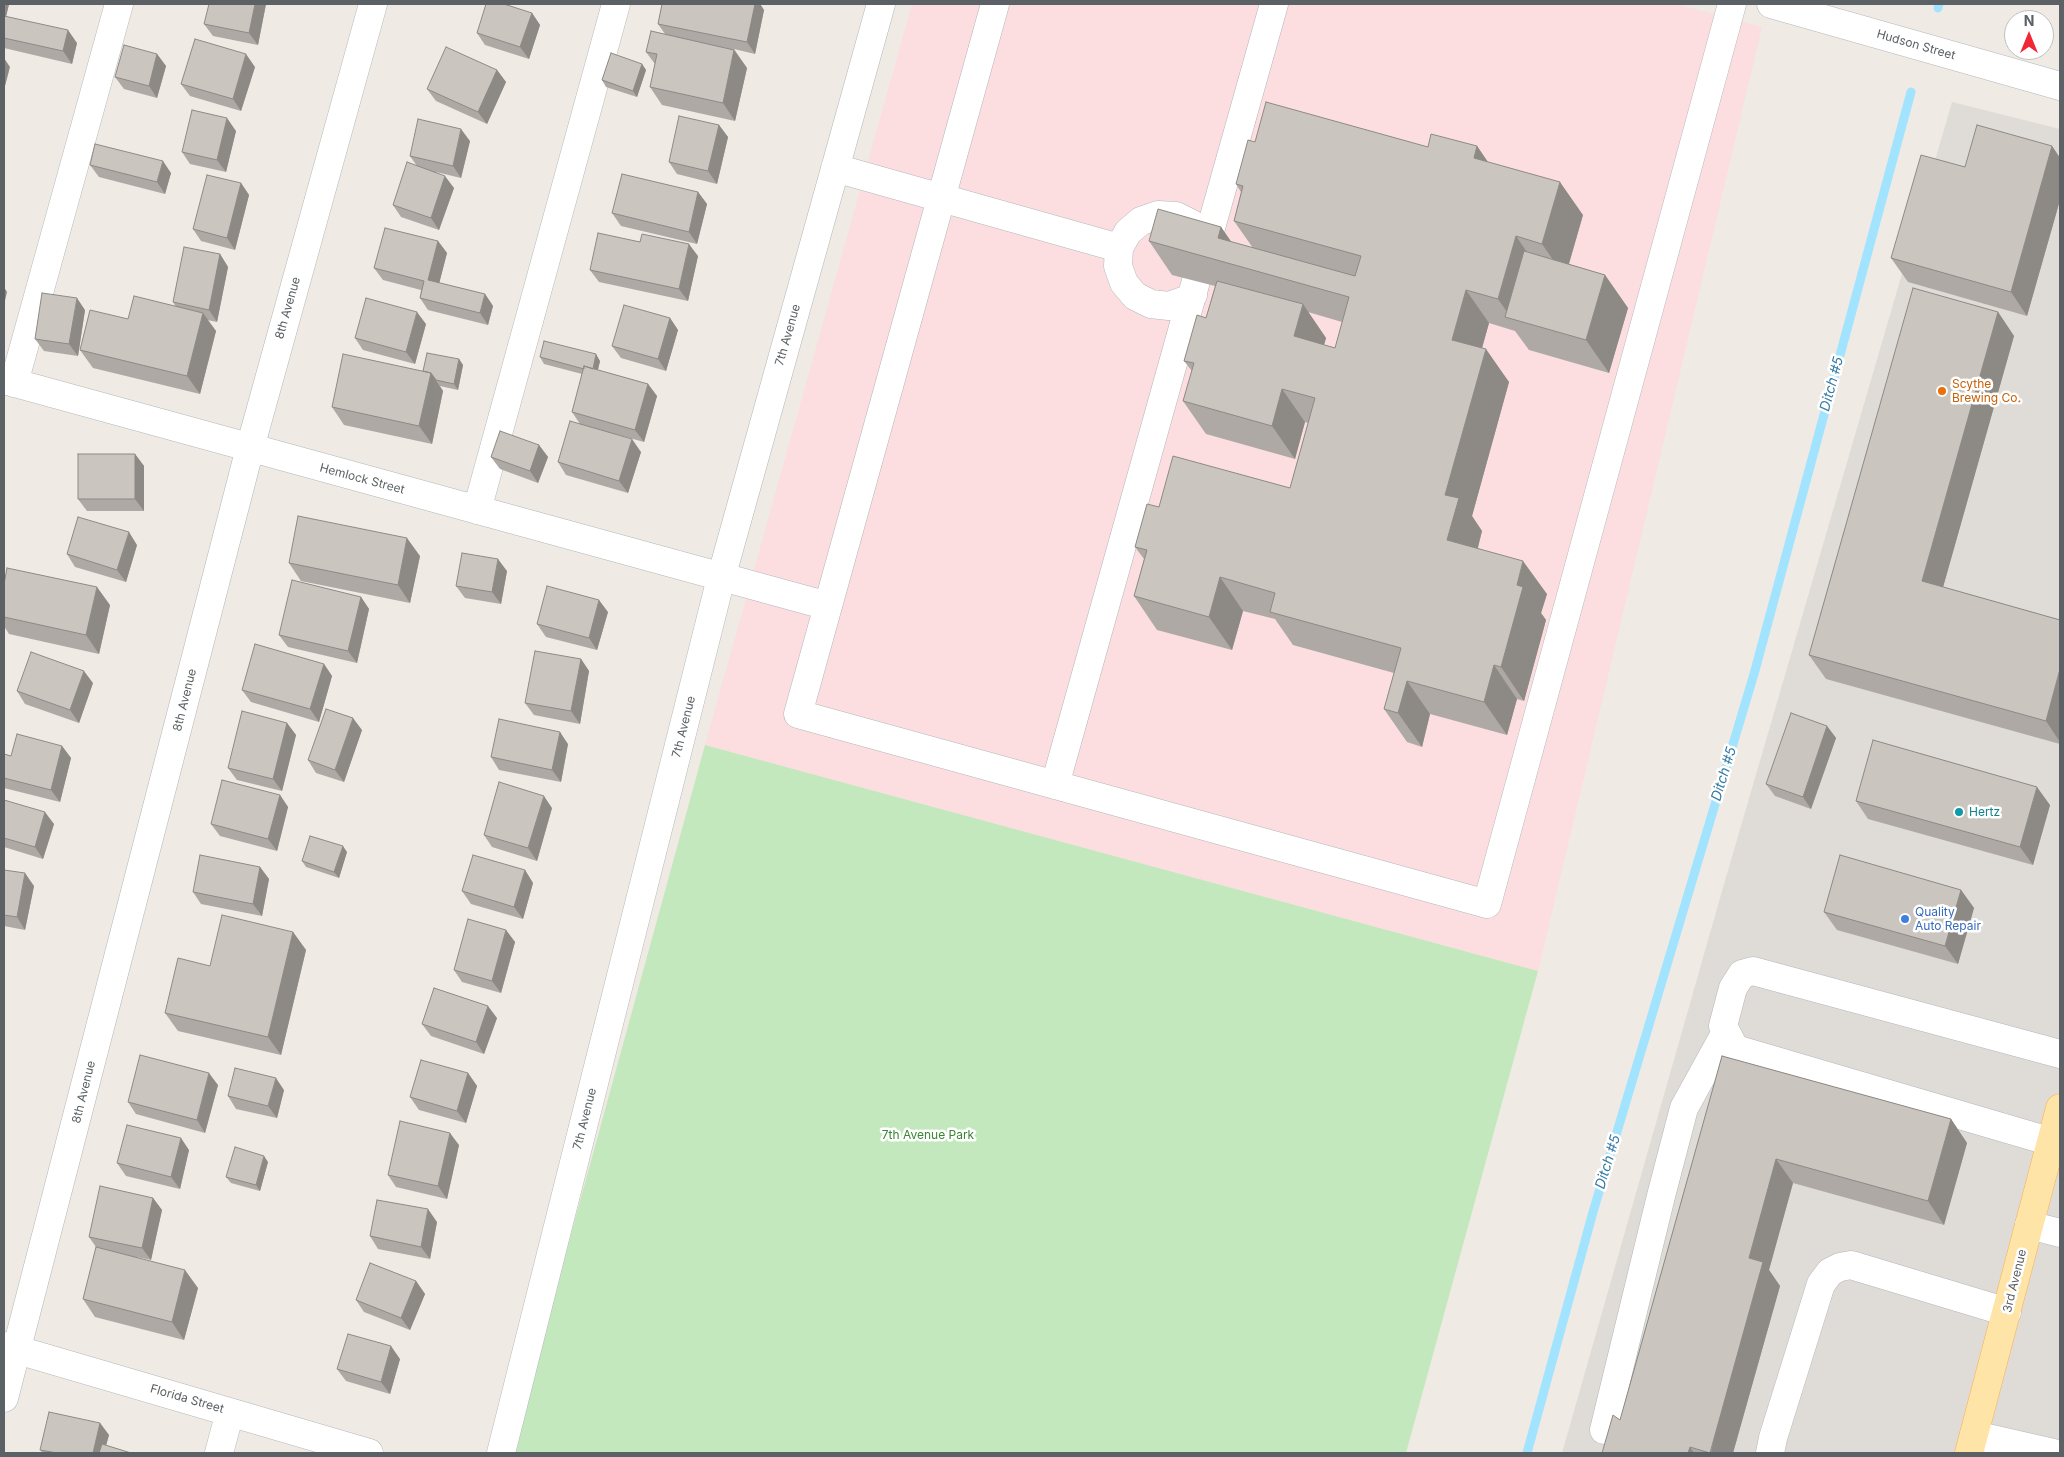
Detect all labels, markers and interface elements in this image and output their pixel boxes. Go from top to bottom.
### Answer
north arrow [2004,10,2054,60]
text: N [2024,12,2034,29]
street label: Hudson Street [1875,27,1957,63]
street label: 8th Avenue [272,275,304,341]
street label: 7th Avenue [772,303,804,367]
water label: Ditch #5 [1817,355,1847,413]
place label: Scythe Brewing Co. [1952,377,2021,405]
marker: Scythe Brewing Co. [1936,385,1948,397]
street label: Hemlock Street [318,461,406,497]
street label: 8th Avenue [170,667,200,733]
street label: 7th Avenue [669,695,699,759]
water label: Ditch #5 [1708,745,1740,803]
place label: Hertz [1969,805,2000,819]
marker: Hertz [1953,806,1965,818]
place label: Quality Auto Repair [1915,905,1981,933]
marker: Quality Auto Repair [1899,913,1911,925]
street label: 8th Avenue [69,1059,99,1125]
street label: 7th Avenue [570,1087,600,1151]
park label: 7th Avenue Park [882,1128,974,1142]
water label: Ditch #5 [1592,1133,1624,1191]
street label: 3rd Avenue [2000,1248,2030,1314]
street label: Florida Street [148,1382,226,1416]

